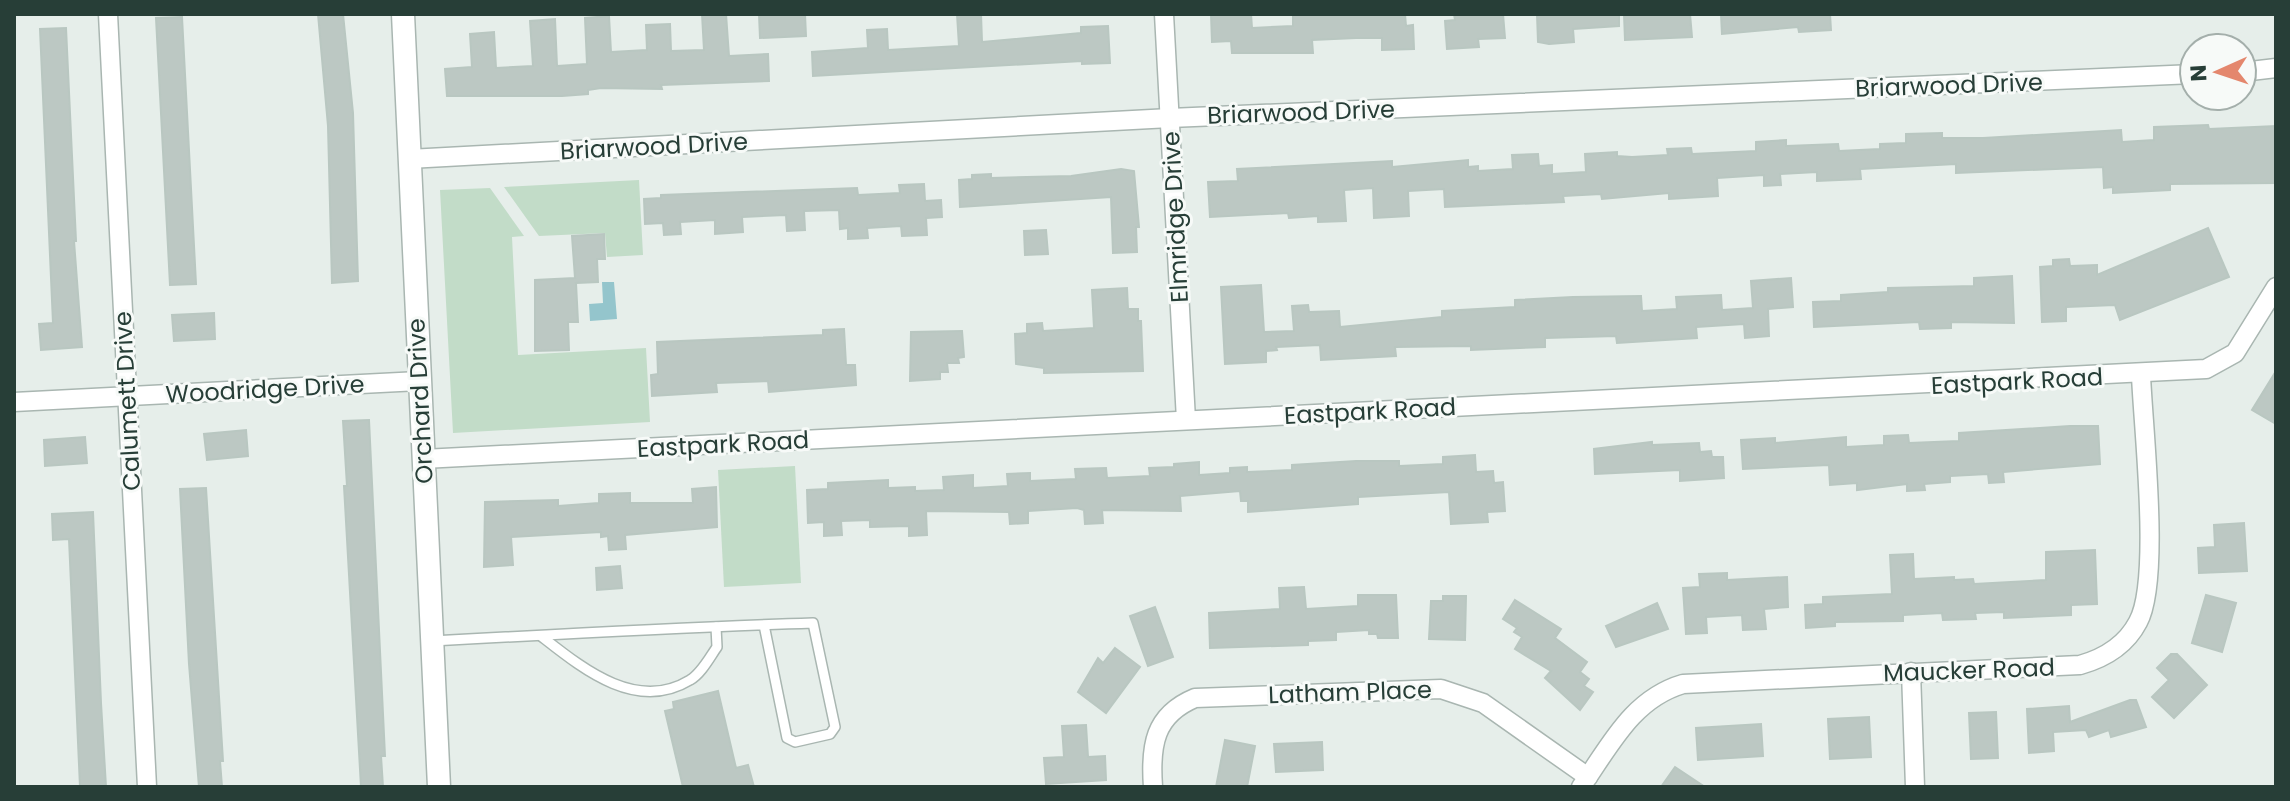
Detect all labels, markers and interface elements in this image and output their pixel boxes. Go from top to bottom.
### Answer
north arrow [2178,32,2258,112]
text: N [2183,64,2214,82]
street label: Briarwood Drive [1855,65,2043,105]
street label: Briarwood Drive [1207,92,1395,132]
street label: Briarwood Drive [559,125,749,167]
street label: Elmridge Drive [1154,130,1196,304]
street label: Calumett Drive [106,310,148,492]
street label: Orchard Drive [399,317,441,485]
street label: Eastpark Road [1930,360,2104,402]
street label: Woodridge Drive [165,367,365,411]
street label: Eastpark Road [1283,390,1457,432]
street label: Eastpark Road [636,423,810,465]
street label: Maucker Road [1883,651,2055,689]
street label: Latham Place [1268,673,1432,711]

